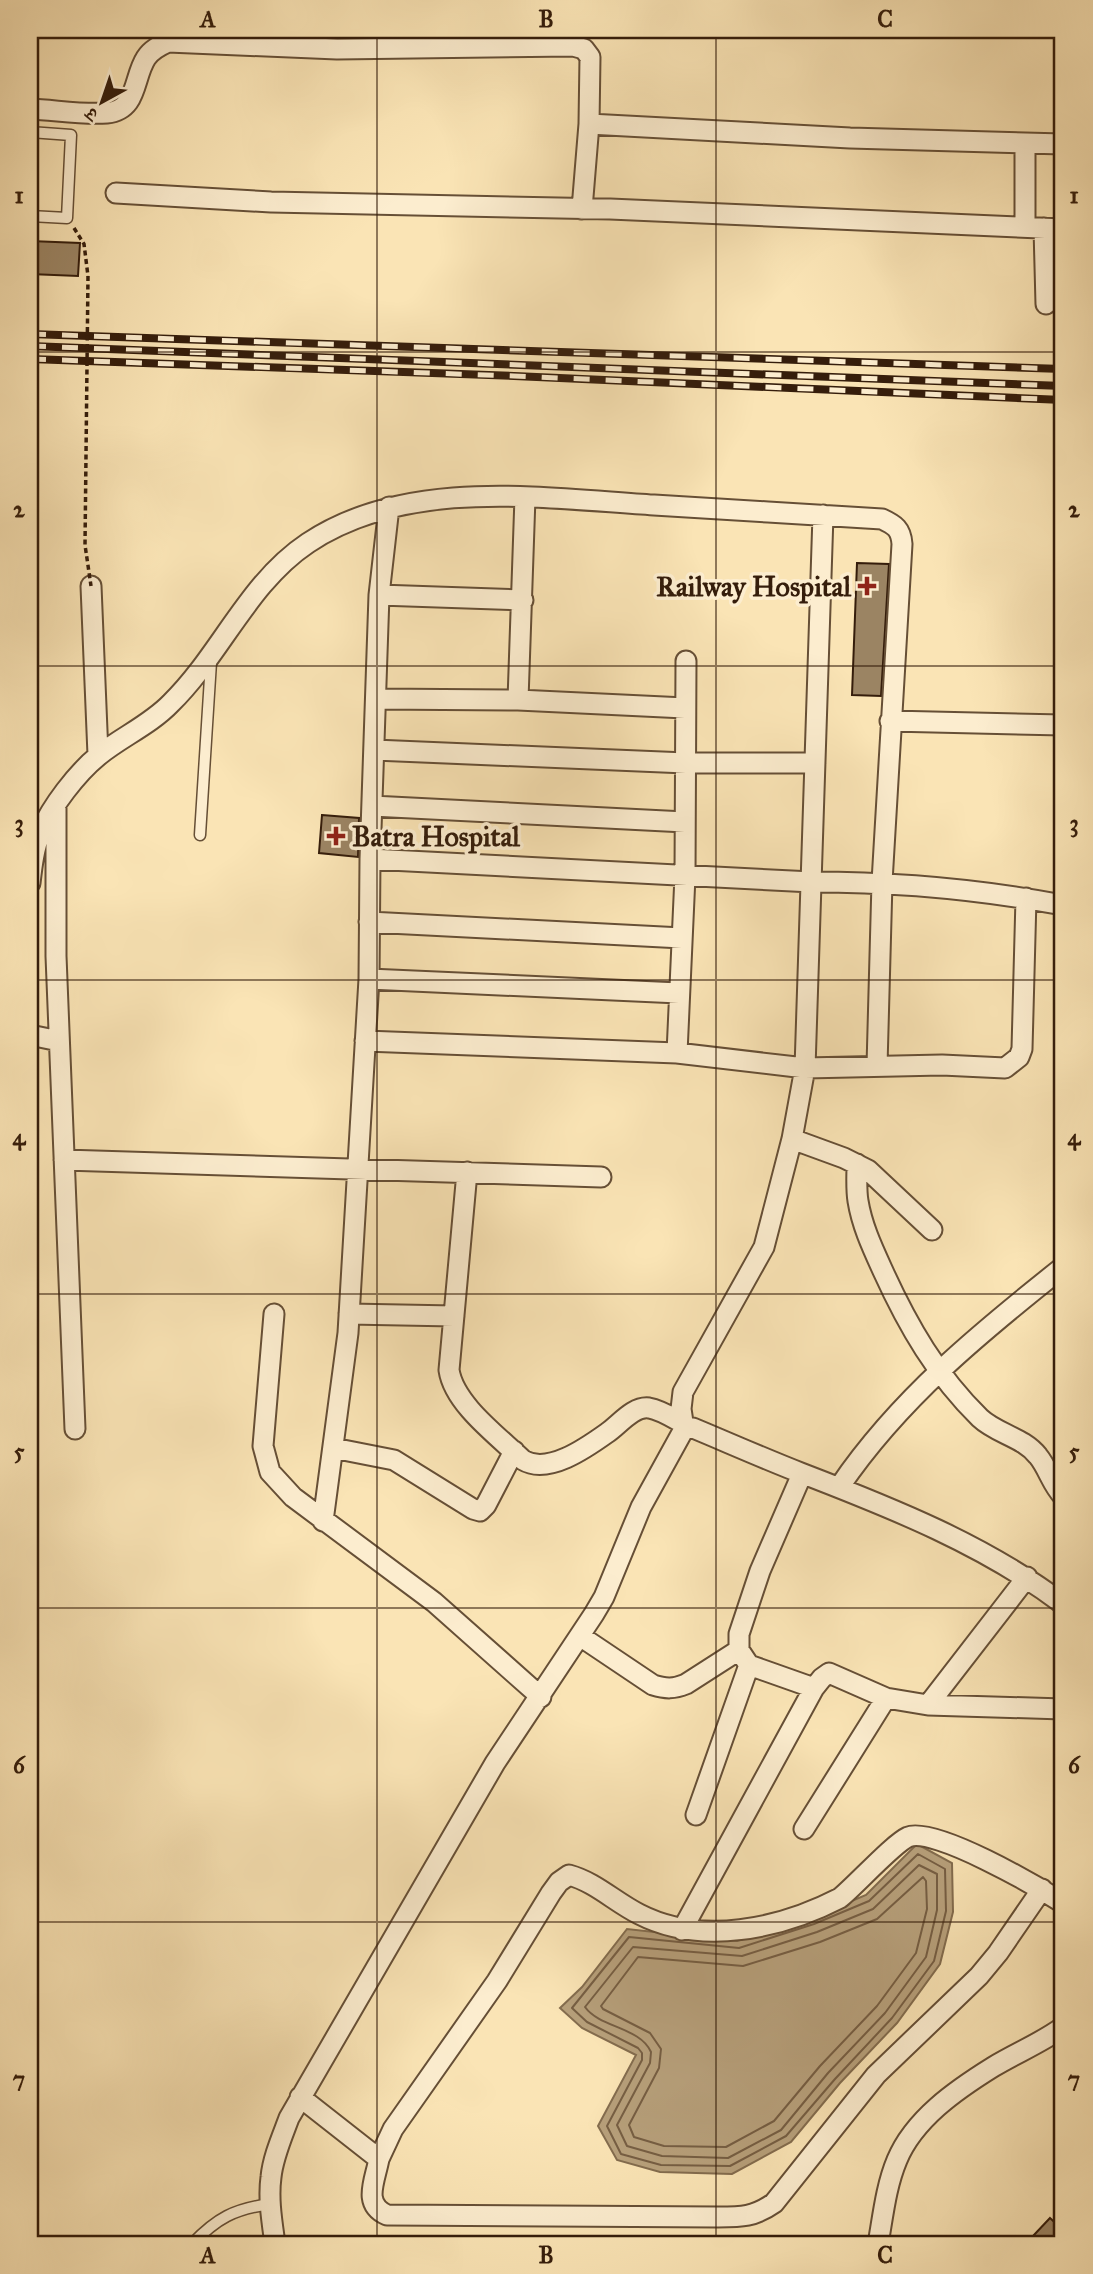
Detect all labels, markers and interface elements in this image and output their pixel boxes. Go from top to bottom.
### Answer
text: A [198,5,216,33]
text: B [538,5,554,33]
text: C [877,5,893,33]
north arrow [66,66,136,136]
text: उ [79,102,104,128]
text: 1 [14,181,24,209]
text: 1 [1069,181,1079,209]
text: 2 [13,495,25,523]
text: 2 [1068,495,1080,523]
place label: Railway Hospital [656,569,851,604]
marker: Railway Hospital [857,576,877,596]
text: 3 [14,809,24,838]
text: 3 [1069,809,1079,838]
place label: Batra Hospital [352,819,520,854]
marker: Batra Hospital [326,826,346,846]
text: 4 [13,1123,27,1151]
text: 4 [1068,1123,1082,1151]
text: 5 [14,1437,25,1465]
text: 5 [1069,1437,1080,1465]
text: 6 [13,1751,26,1779]
text: 6 [1068,1751,1081,1779]
text: 7 [13,2065,25,2093]
text: 7 [1068,2065,1080,2093]
text: A [198,2241,216,2269]
text: B [538,2241,554,2269]
text: C [877,2241,893,2269]

